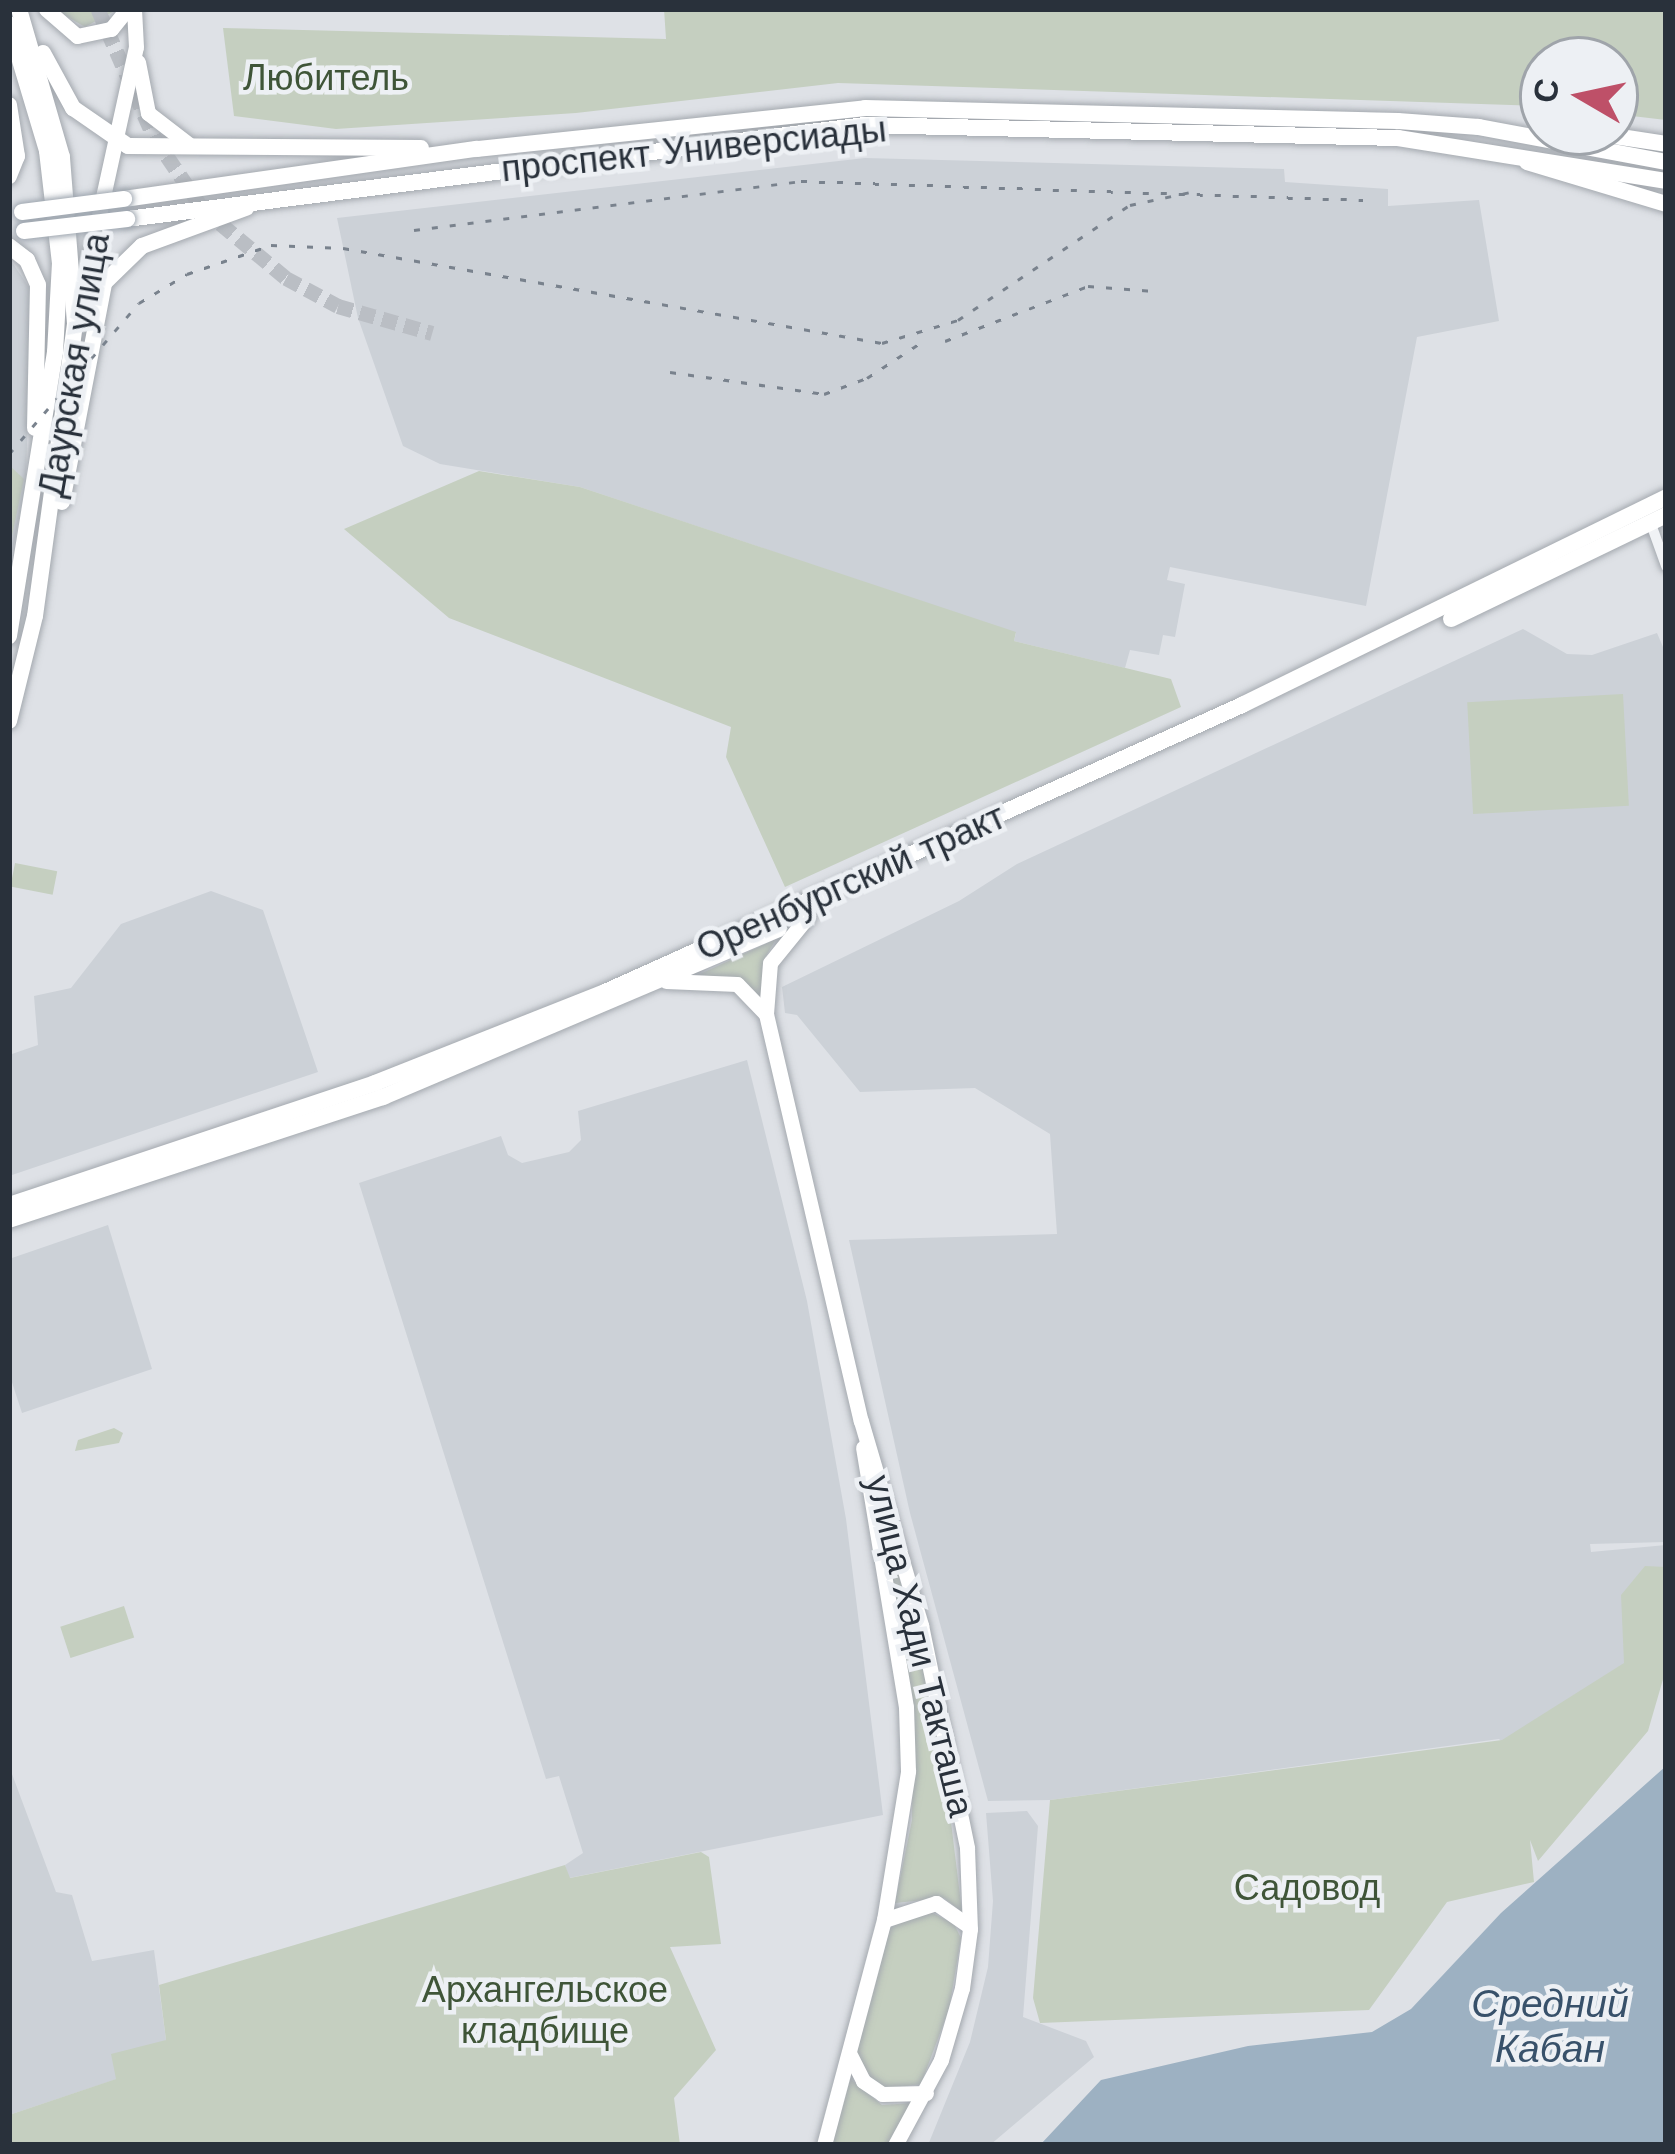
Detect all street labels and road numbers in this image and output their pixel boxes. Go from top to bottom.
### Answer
street label: проспект Универсиады [499,108,889,192]
street label: Даурская улица [31,230,119,500]
street label: Оренбургский тракт [690,796,1012,970]
street label: улица Хади Такташа [856,1471,982,1821]

